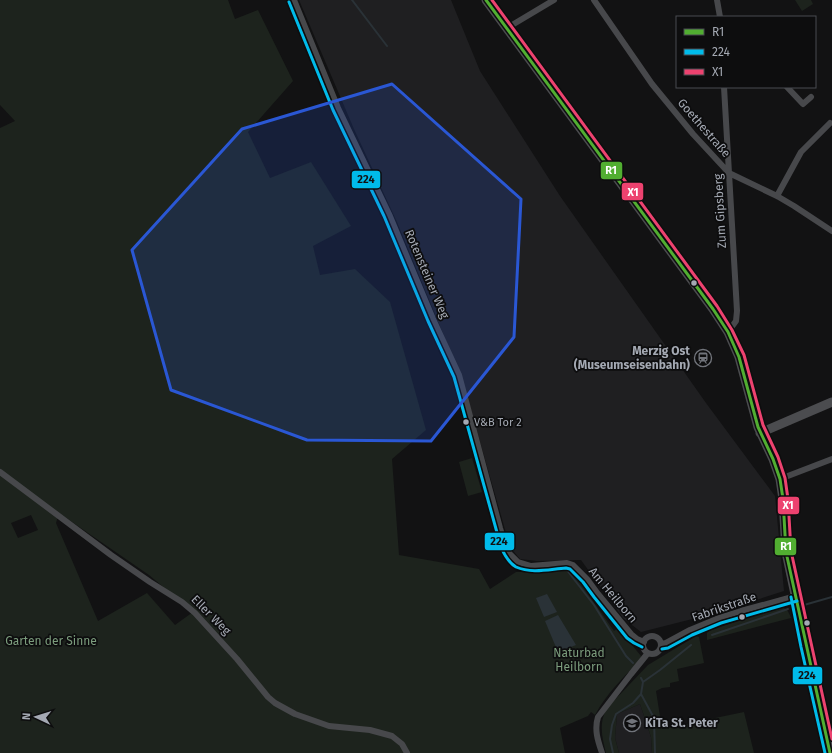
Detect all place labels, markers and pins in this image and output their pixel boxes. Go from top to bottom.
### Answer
unlabelled marker [689,278,699,288]
place label: Merzig Ost (Museumseisenbahn) [574,344,690,372]
station icon: Merzig Ost (Museumseisenbahn) [693,348,713,368]
place label: V&B Tor 2 [474,416,522,429]
marker: V&B Tor 2 [461,417,471,427]
unlabelled marker [737,612,747,622]
unlabelled marker [802,618,812,628]
school or university icon: KiTa St. Peter [622,713,642,733]
place label: KiTa St. Peter [645,716,718,730]

